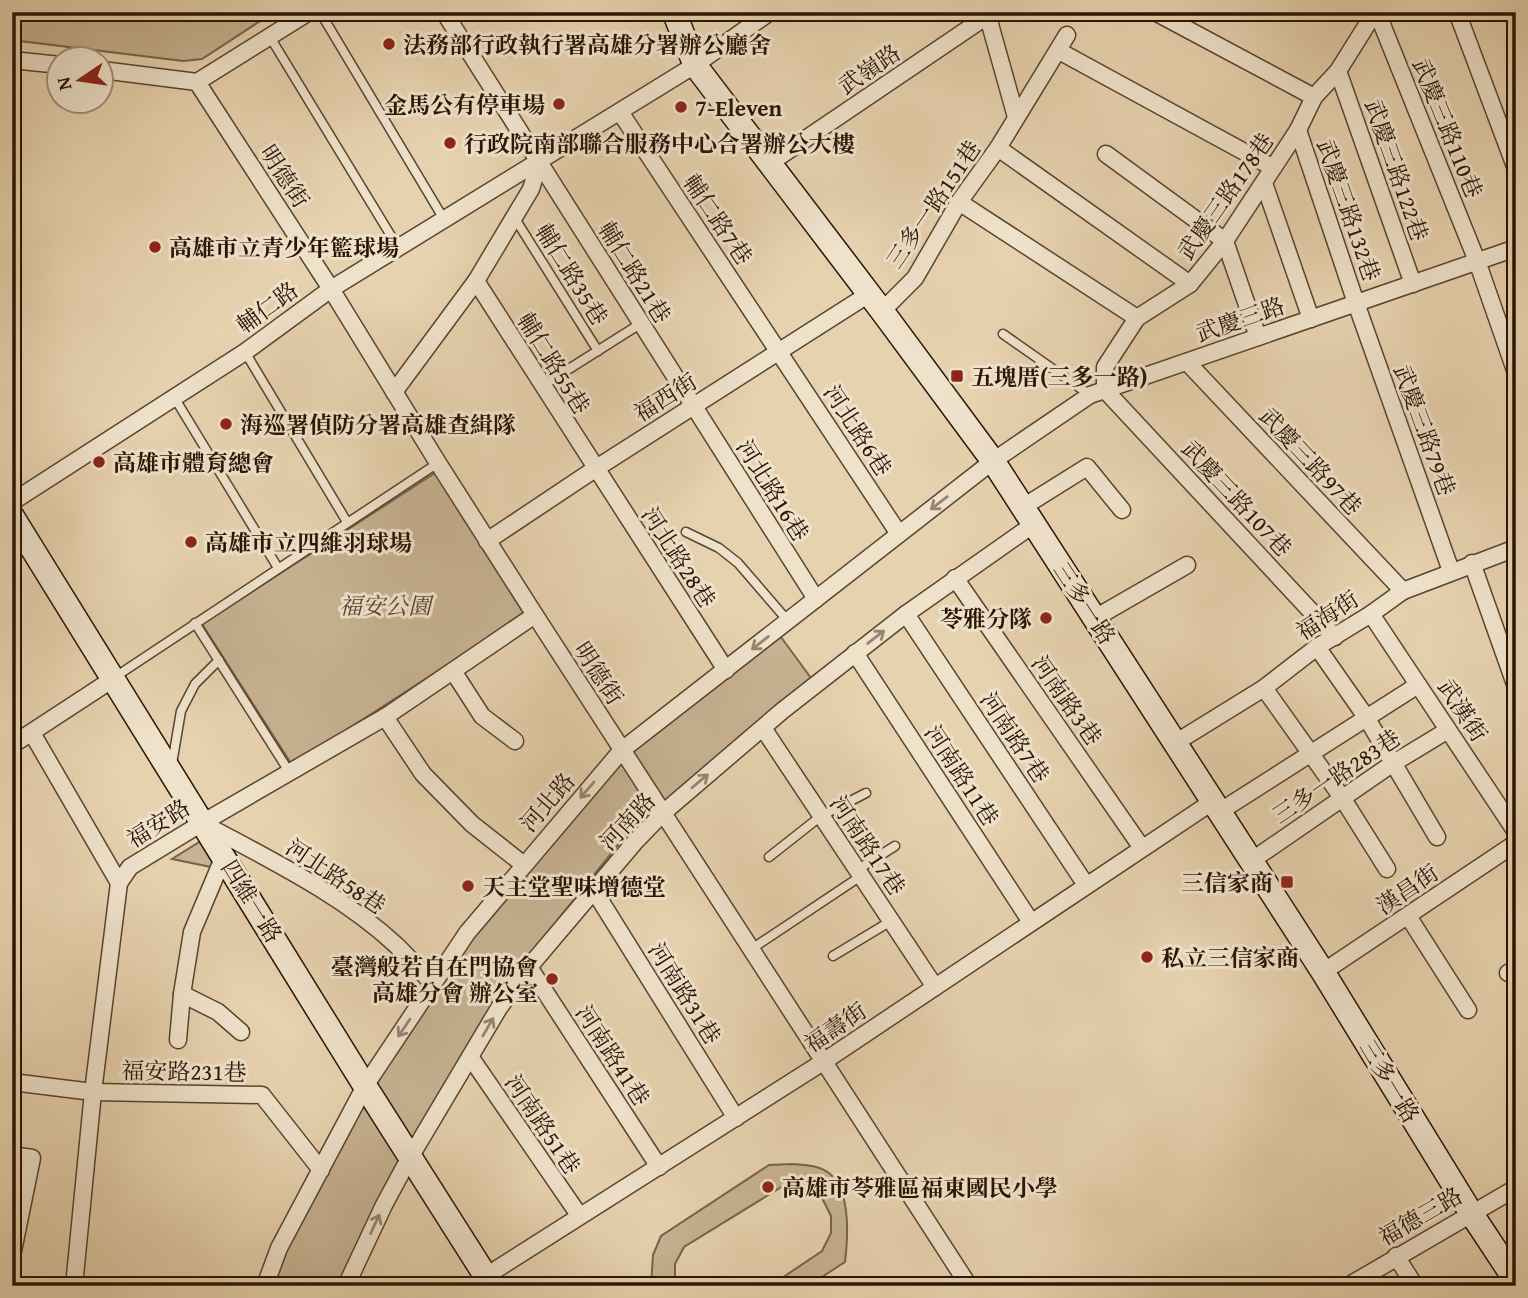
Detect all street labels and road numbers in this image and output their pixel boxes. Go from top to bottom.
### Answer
street label: 武嶺路 [831,36,907,102]
street label: 武慶三路110巷 [1405,53,1491,203]
street label: 武慶三路122巷 [1357,95,1437,245]
street label: 武慶三路178巷 [1169,126,1281,266]
street label: 三多一路151巷 [878,133,988,275]
street label: 武慶三路132巷 [1309,135,1389,285]
street label: 明德街 [252,138,318,214]
street label: 輔仁路7巷 [676,167,760,271]
street label: 輔仁路21巷 [591,215,679,329]
street label: 輔仁路35巷 [528,217,616,331]
street label: 輔仁路 [229,273,305,341]
street label: 武慶三路 [1191,288,1289,350]
street label: 輔仁路55巷 [510,306,598,420]
street label: 武慶三路79巷 [1386,360,1464,500]
street label: 福西街 [627,365,703,429]
street label: 河北路6巷 [816,378,900,482]
street label: 武慶三路97巷 [1252,400,1370,522]
street label: 河北路16巷 [729,433,817,547]
street label: 武慶三路107巷 [1174,433,1300,563]
street label: 河北路28巷 [634,500,724,614]
street label: 三多一路 [1046,555,1124,651]
street label: 福海街 [1289,582,1365,648]
street label: 明德街 [566,635,632,711]
street label: 河南路3巷 [1024,648,1110,752]
street label: 武漢街 [1430,672,1496,748]
street label: 河南路7巷 [973,685,1057,789]
street label: 河南路11巷 [917,718,1007,832]
street label: 三多一路283巷 [1265,721,1407,831]
street label: 河北路 [512,765,582,839]
street label: 河南路 [591,785,663,857]
street label: 河南路17巷 [822,788,914,902]
street label: 福安路 [120,791,196,855]
street label: 河北路58巷 [279,830,393,922]
street label: 四維一路 [214,853,290,949]
street label: 漢昌街 [1369,856,1445,922]
street label: 河南路31巷 [641,936,729,1050]
street label: 福壽街 [797,994,873,1060]
street label: 河南路41巷 [568,998,658,1112]
street label: 三多一路 [1352,1033,1428,1129]
street label: 福安路231巷 [121,1053,247,1089]
street label: 河南路51巷 [497,1067,589,1181]
street label: 福德三路 [1372,1179,1468,1253]

